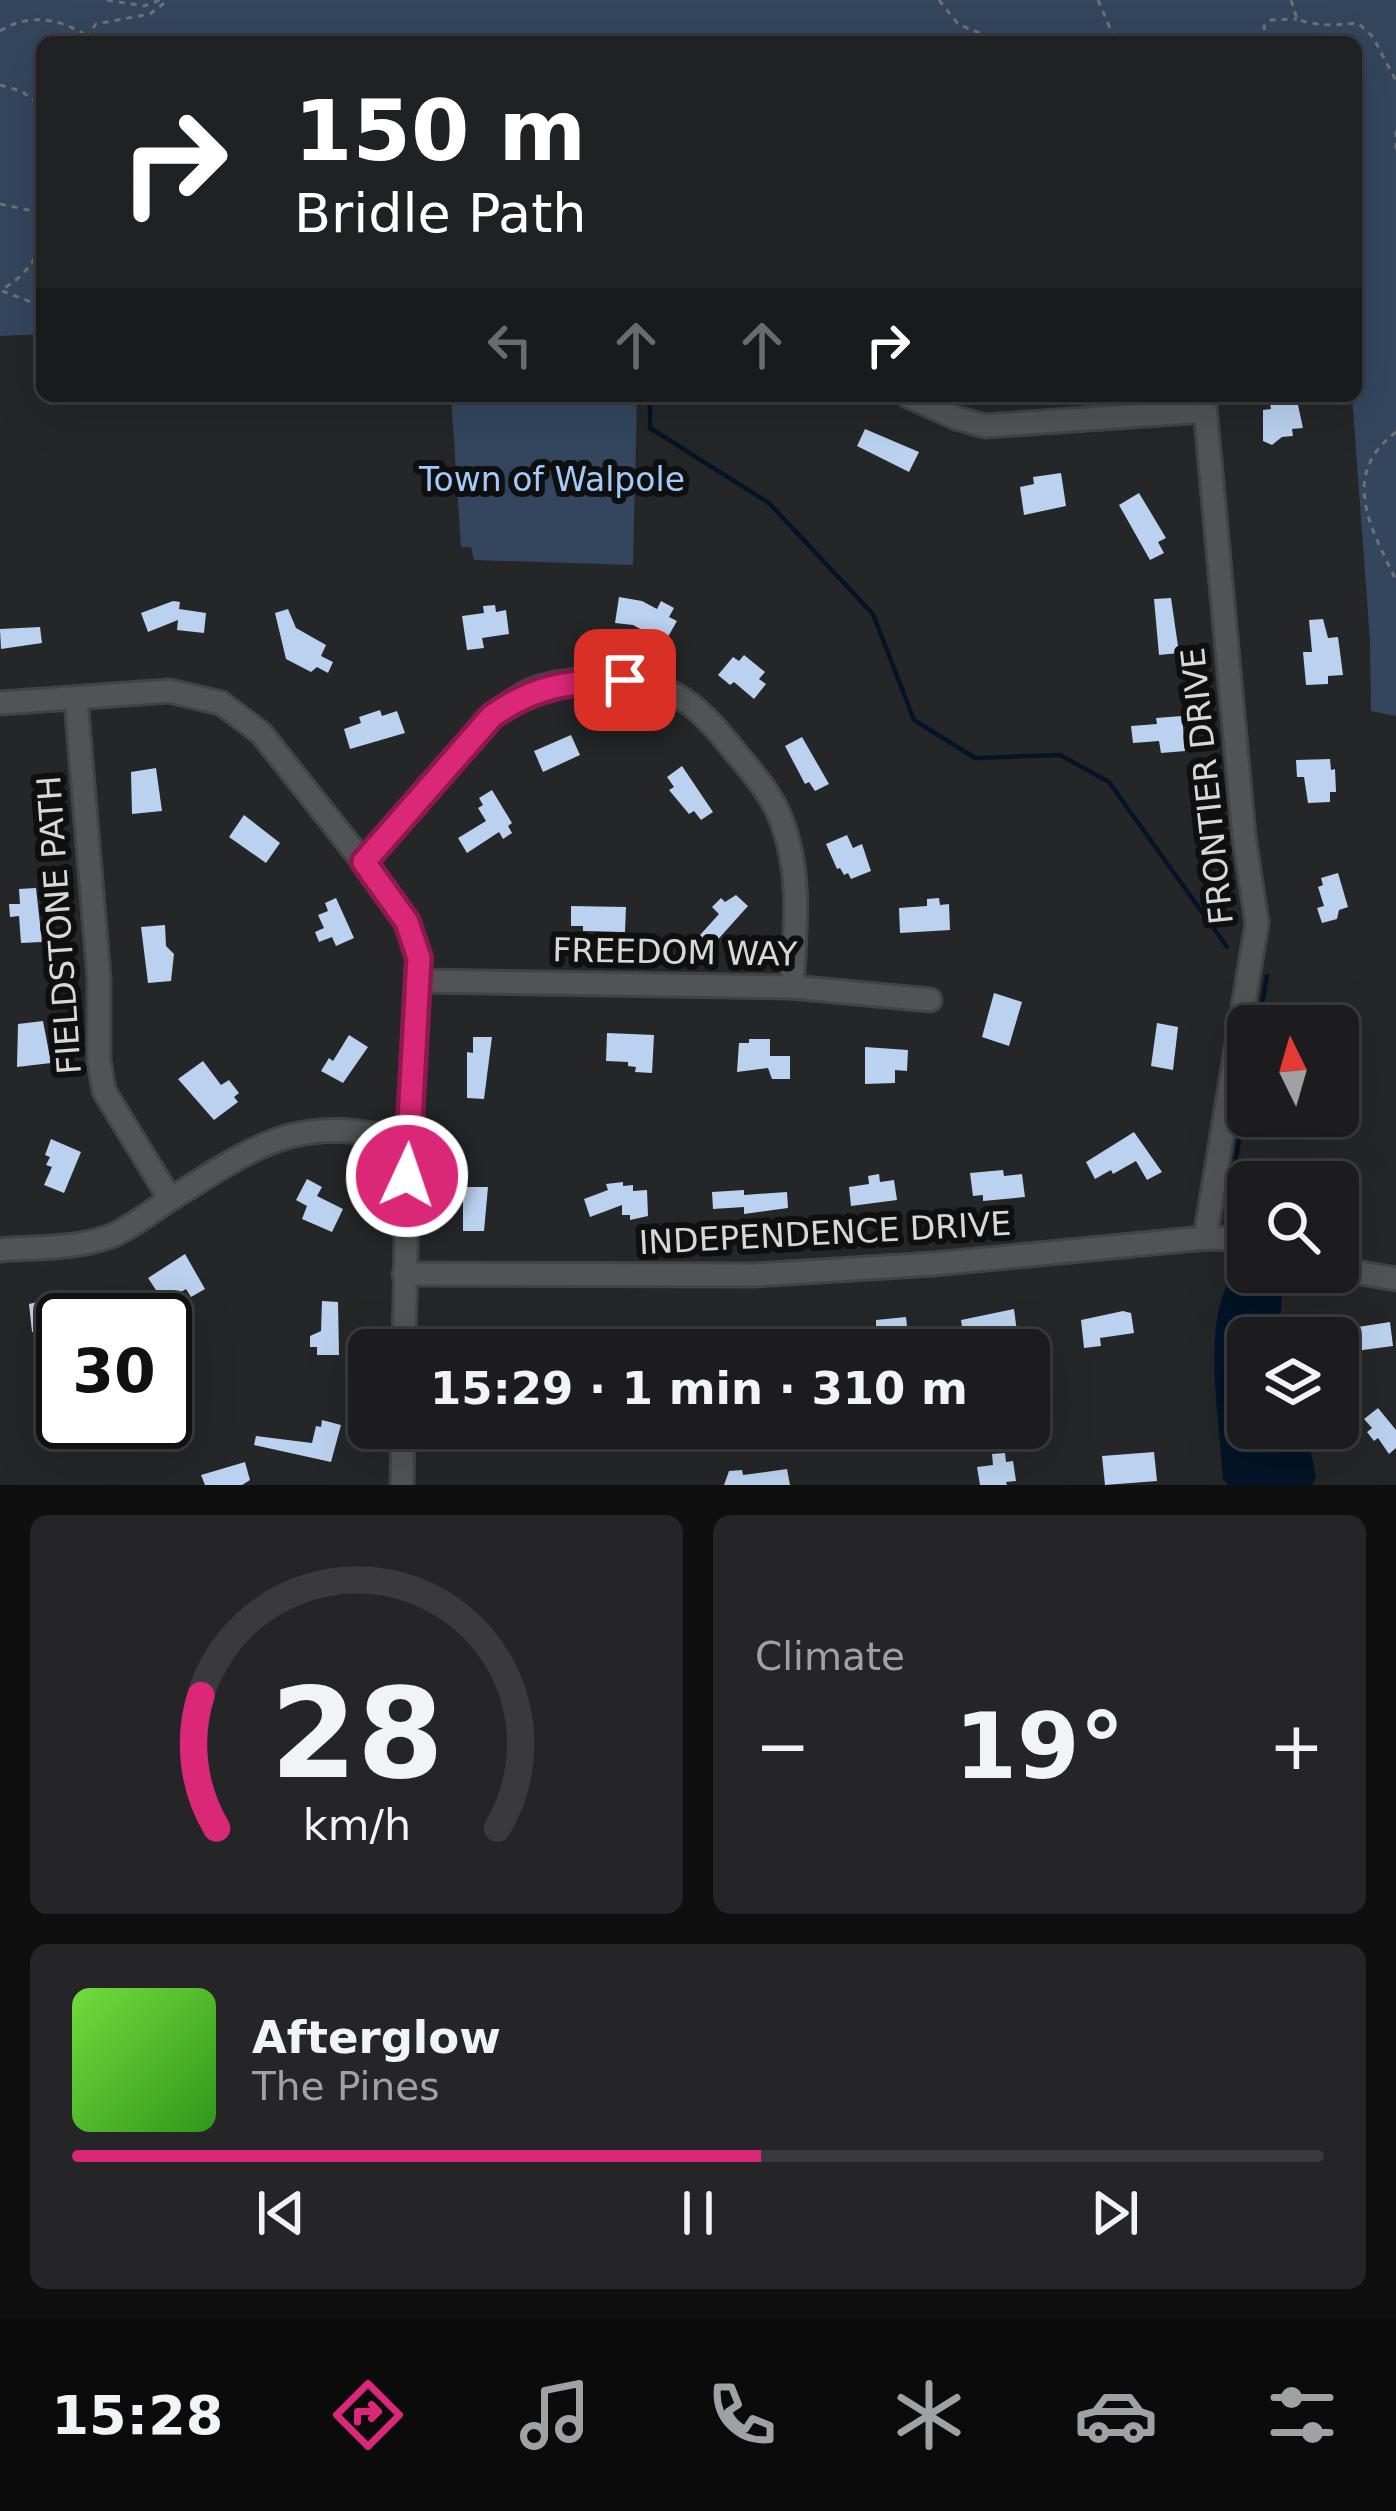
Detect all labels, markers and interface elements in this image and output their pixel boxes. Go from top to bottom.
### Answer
text: 150 m [294,82,586,180]
icon: right [96,84,252,240]
text: Bridle Path [294,182,587,245]
icon: left [477,312,543,378]
icon: ahead [603,312,669,378]
icon: ahead [729,312,795,378]
icon: right [855,312,921,378]
park label: Town of Walpole [418,460,685,499]
pin [574,629,676,731]
street label: FRONTIER DRIVE [1173,646,1241,926]
icon: arrive [592,647,658,713]
street label: FIELDSTONE PATH [29,774,89,1076]
street label: FREEDOM WAY [552,930,799,974]
north arrow [1227,1005,1359,1137]
map controls [1227,1005,1359,1449]
position arrow [344,1113,470,1239]
button: search [1227,1161,1359,1293]
street label: INDEPENDENCE DRIVE [638,1204,1012,1262]
speed limit sign: 30 [36,1293,192,1449]
button: layers [1227,1317,1359,1449]
text: 15:29 · 1 min · 310 m [430,1362,968,1415]
text: Climate [755,1634,905,1679]
text: 28 [270,1661,443,1806]
text: 19° [954,1694,1125,1799]
text: − [755,1708,810,1785]
text: + [1269,1708,1324,1785]
text: km/h [302,1799,411,1849]
text: Afterglow [252,2011,501,2064]
text: The Pines [252,2064,439,2109]
icon: previous [248,2180,314,2246]
icon: pause [665,2180,731,2246]
icon: next [1082,2180,1148,2246]
icon: directions [326,2373,410,2457]
icon: music [513,2373,597,2457]
icon: phone [700,2373,784,2457]
icon: climate [887,2373,971,2457]
icon: car [1074,2373,1158,2457]
icon: filters [1260,2373,1344,2457]
text: 15:28 [51,2384,223,2447]

